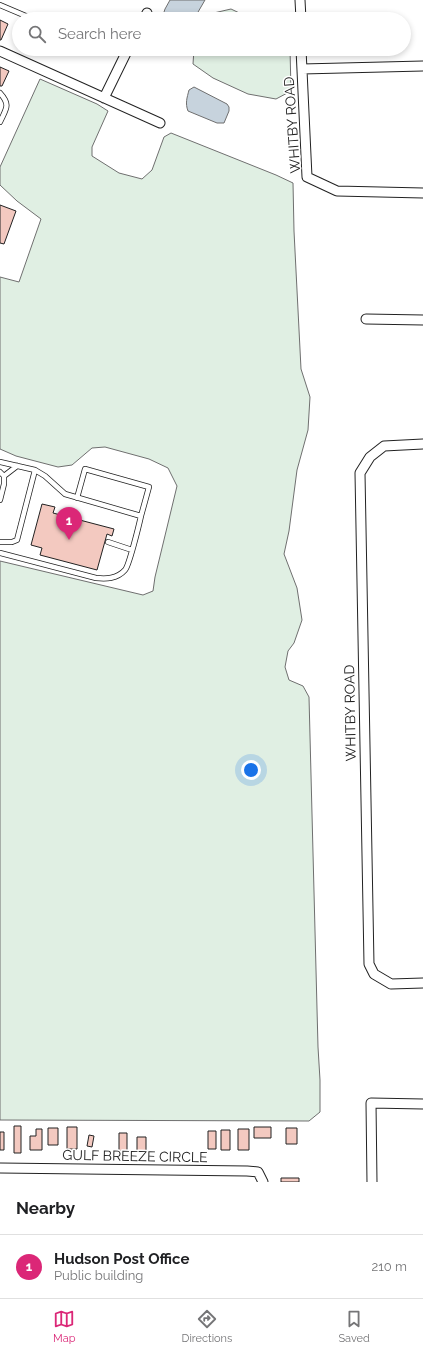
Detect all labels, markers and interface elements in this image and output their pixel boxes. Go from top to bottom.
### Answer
search box [12,12,411,56]
icon: search [26,23,48,45]
text: Search here [58,25,141,43]
street label: WHITBY ROAD [281,76,303,174]
pin: 1 [56,507,82,540]
street label: WHITBY ROAD [341,664,359,762]
your location [241,760,261,780]
street label: GULF BREEZE CIRCLE [62,1147,208,1165]
text: Nearby [16,1198,75,1218]
text: Hudson Post Office [54,1250,189,1268]
text: 1 [26,1259,32,1274]
text: 210 m [371,1259,407,1274]
text: Public building [54,1268,143,1283]
tab: Map [53,1308,75,1345]
tab: Directions [182,1308,232,1345]
tab: Saved [338,1308,370,1345]

